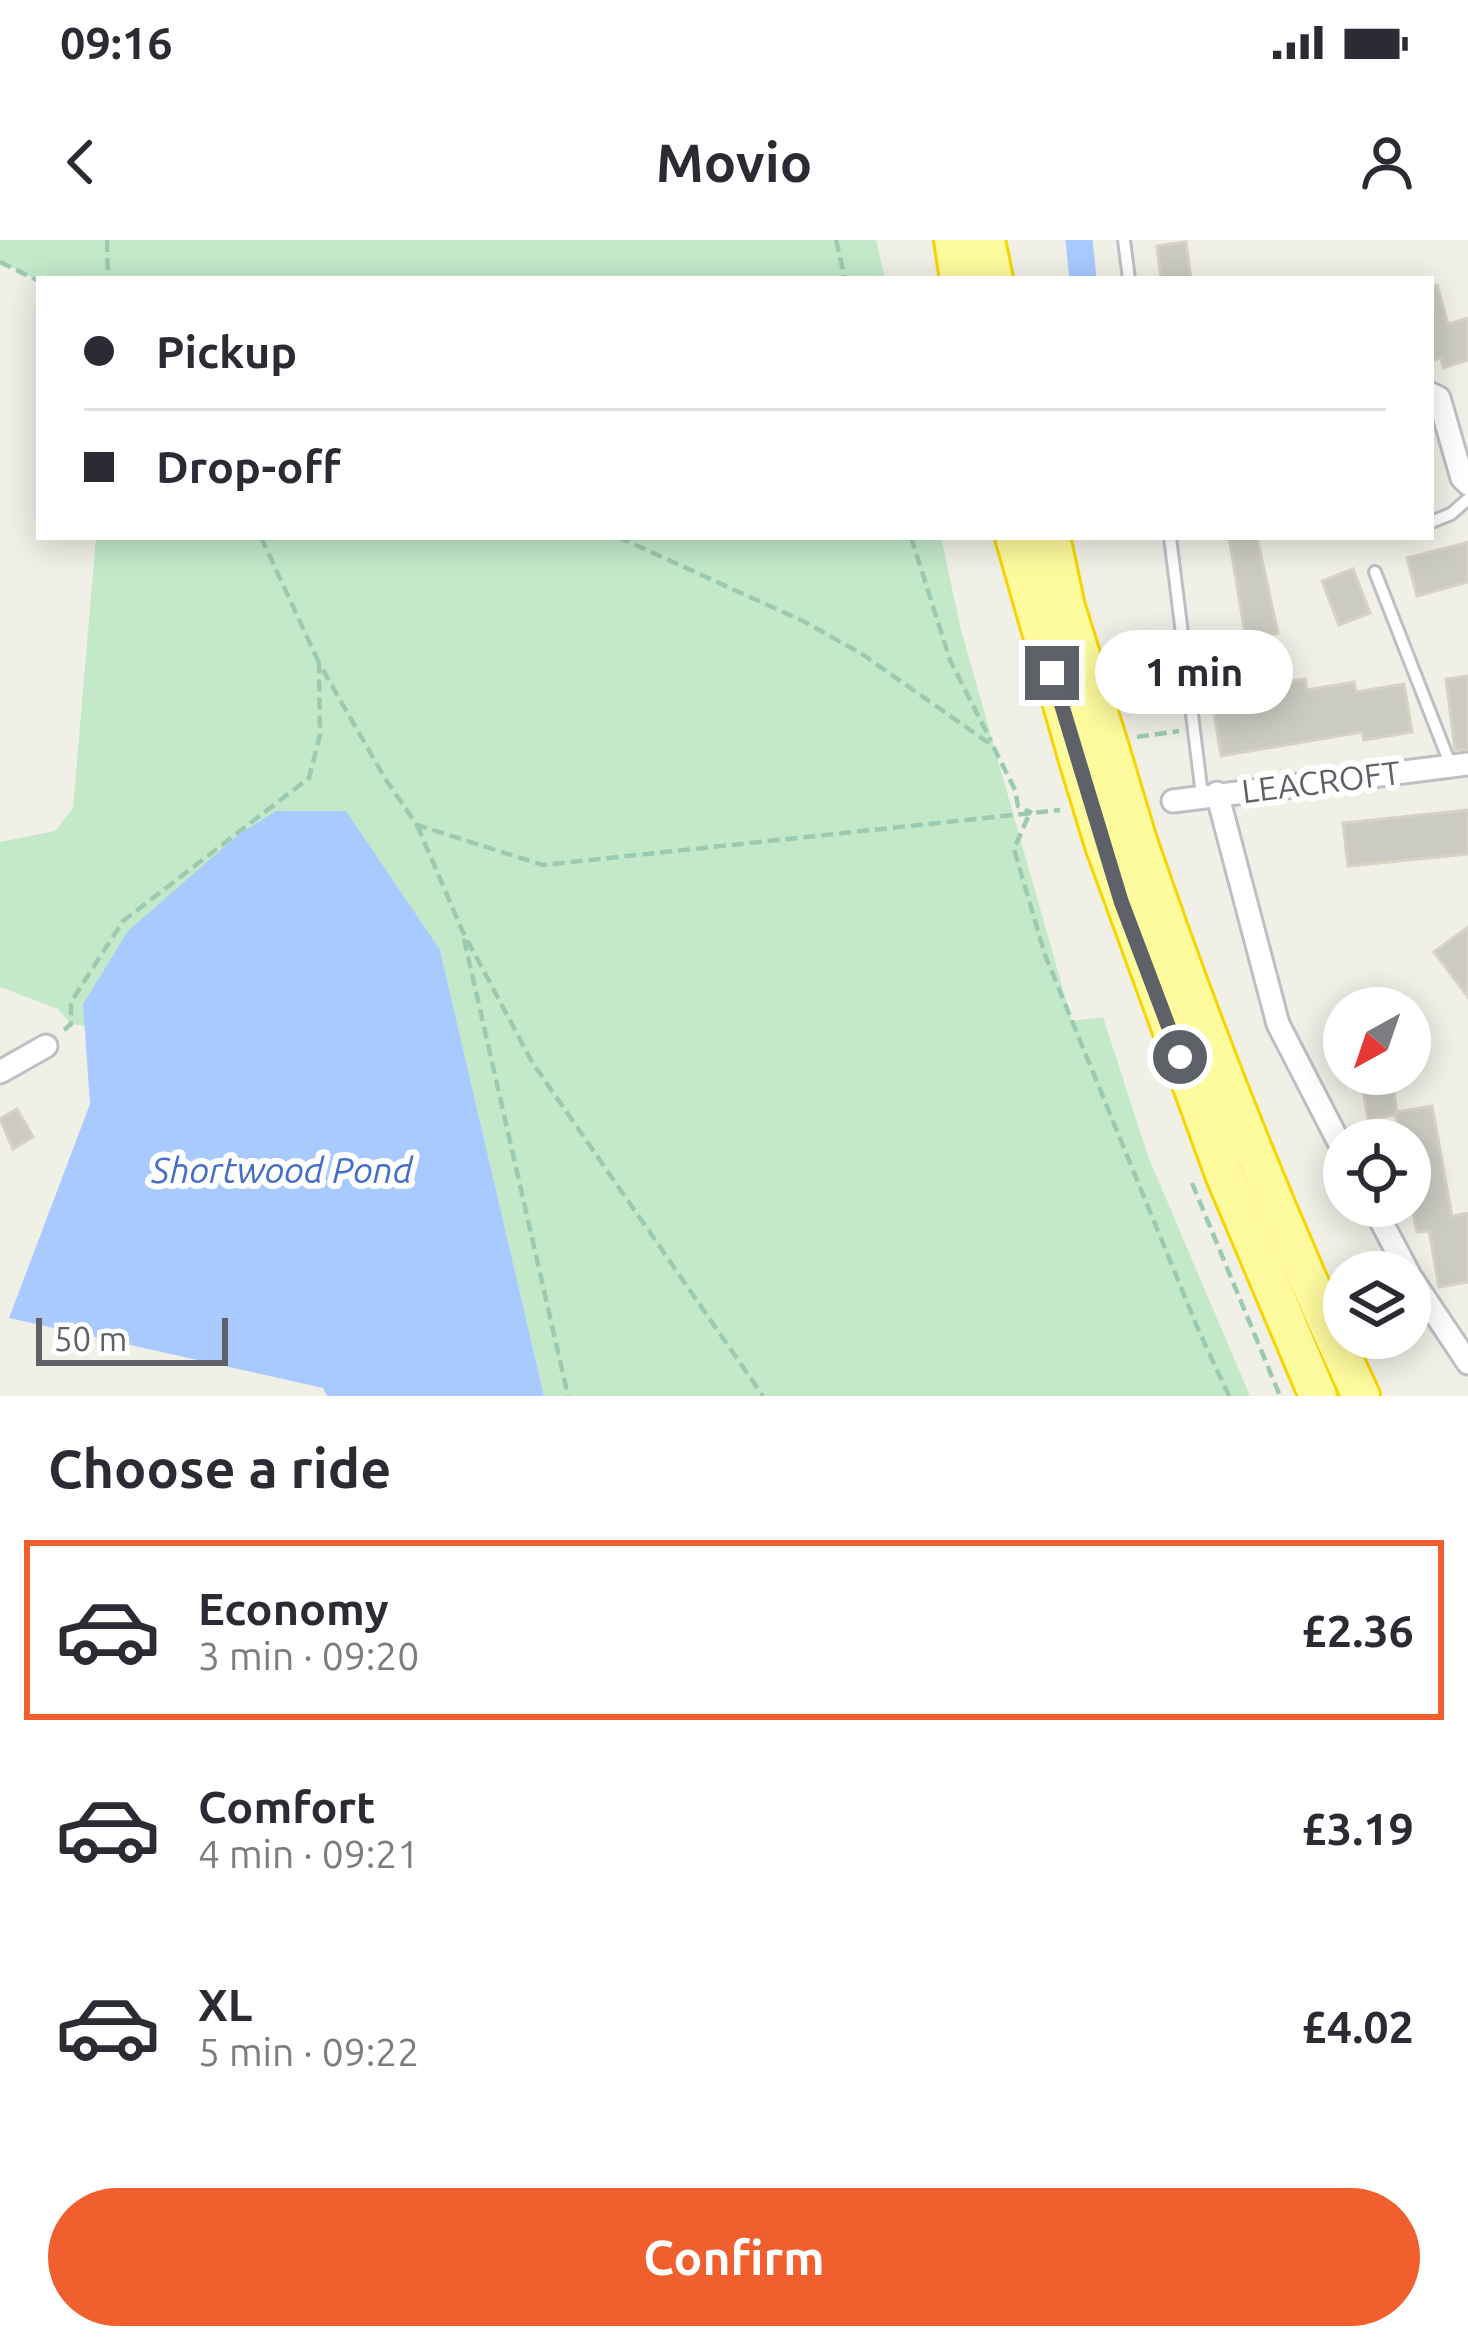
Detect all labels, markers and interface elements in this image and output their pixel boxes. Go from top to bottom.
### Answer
text: 09:16 [60,17,173,68]
icon: back [48,129,114,195]
icon: person [1354,129,1420,195]
text: Movio [656,132,812,192]
text: Pickup [156,326,297,377]
text: Drop-off [156,441,341,492]
callout: 1 min [1094,631,1292,715]
route end [1025,646,1079,700]
text: 1 min [1145,650,1243,693]
street label: LEACROFT [1240,753,1402,809]
north arrow [1323,987,1431,1095]
map controls [1323,987,1431,1359]
route start [1153,1030,1207,1084]
button: locate [1323,1119,1431,1227]
water label: Shortwood Pond [150,1149,414,1190]
button: layers [1323,1251,1431,1359]
scale bar [36,1312,228,1365]
text: 50 m [54,1320,127,1357]
text: Choose a ride [48,1438,391,1498]
icon: car [54,1576,162,1684]
text: Economy [198,1583,389,1634]
text: £2.36 [1301,1605,1414,1656]
text: 3 min · 09:20 [198,1634,419,1677]
icon: car [54,1774,162,1882]
text: Comfort [198,1781,375,1832]
text: £3.19 [1301,1803,1414,1854]
text: 4 min · 09:21 [198,1832,419,1875]
icon: car [54,1972,162,2080]
text: XL [198,1979,252,2030]
text: £4.02 [1301,2001,1414,2052]
text: 5 min · 09:22 [198,2030,419,2073]
button: Confirm [48,2188,1420,2326]

